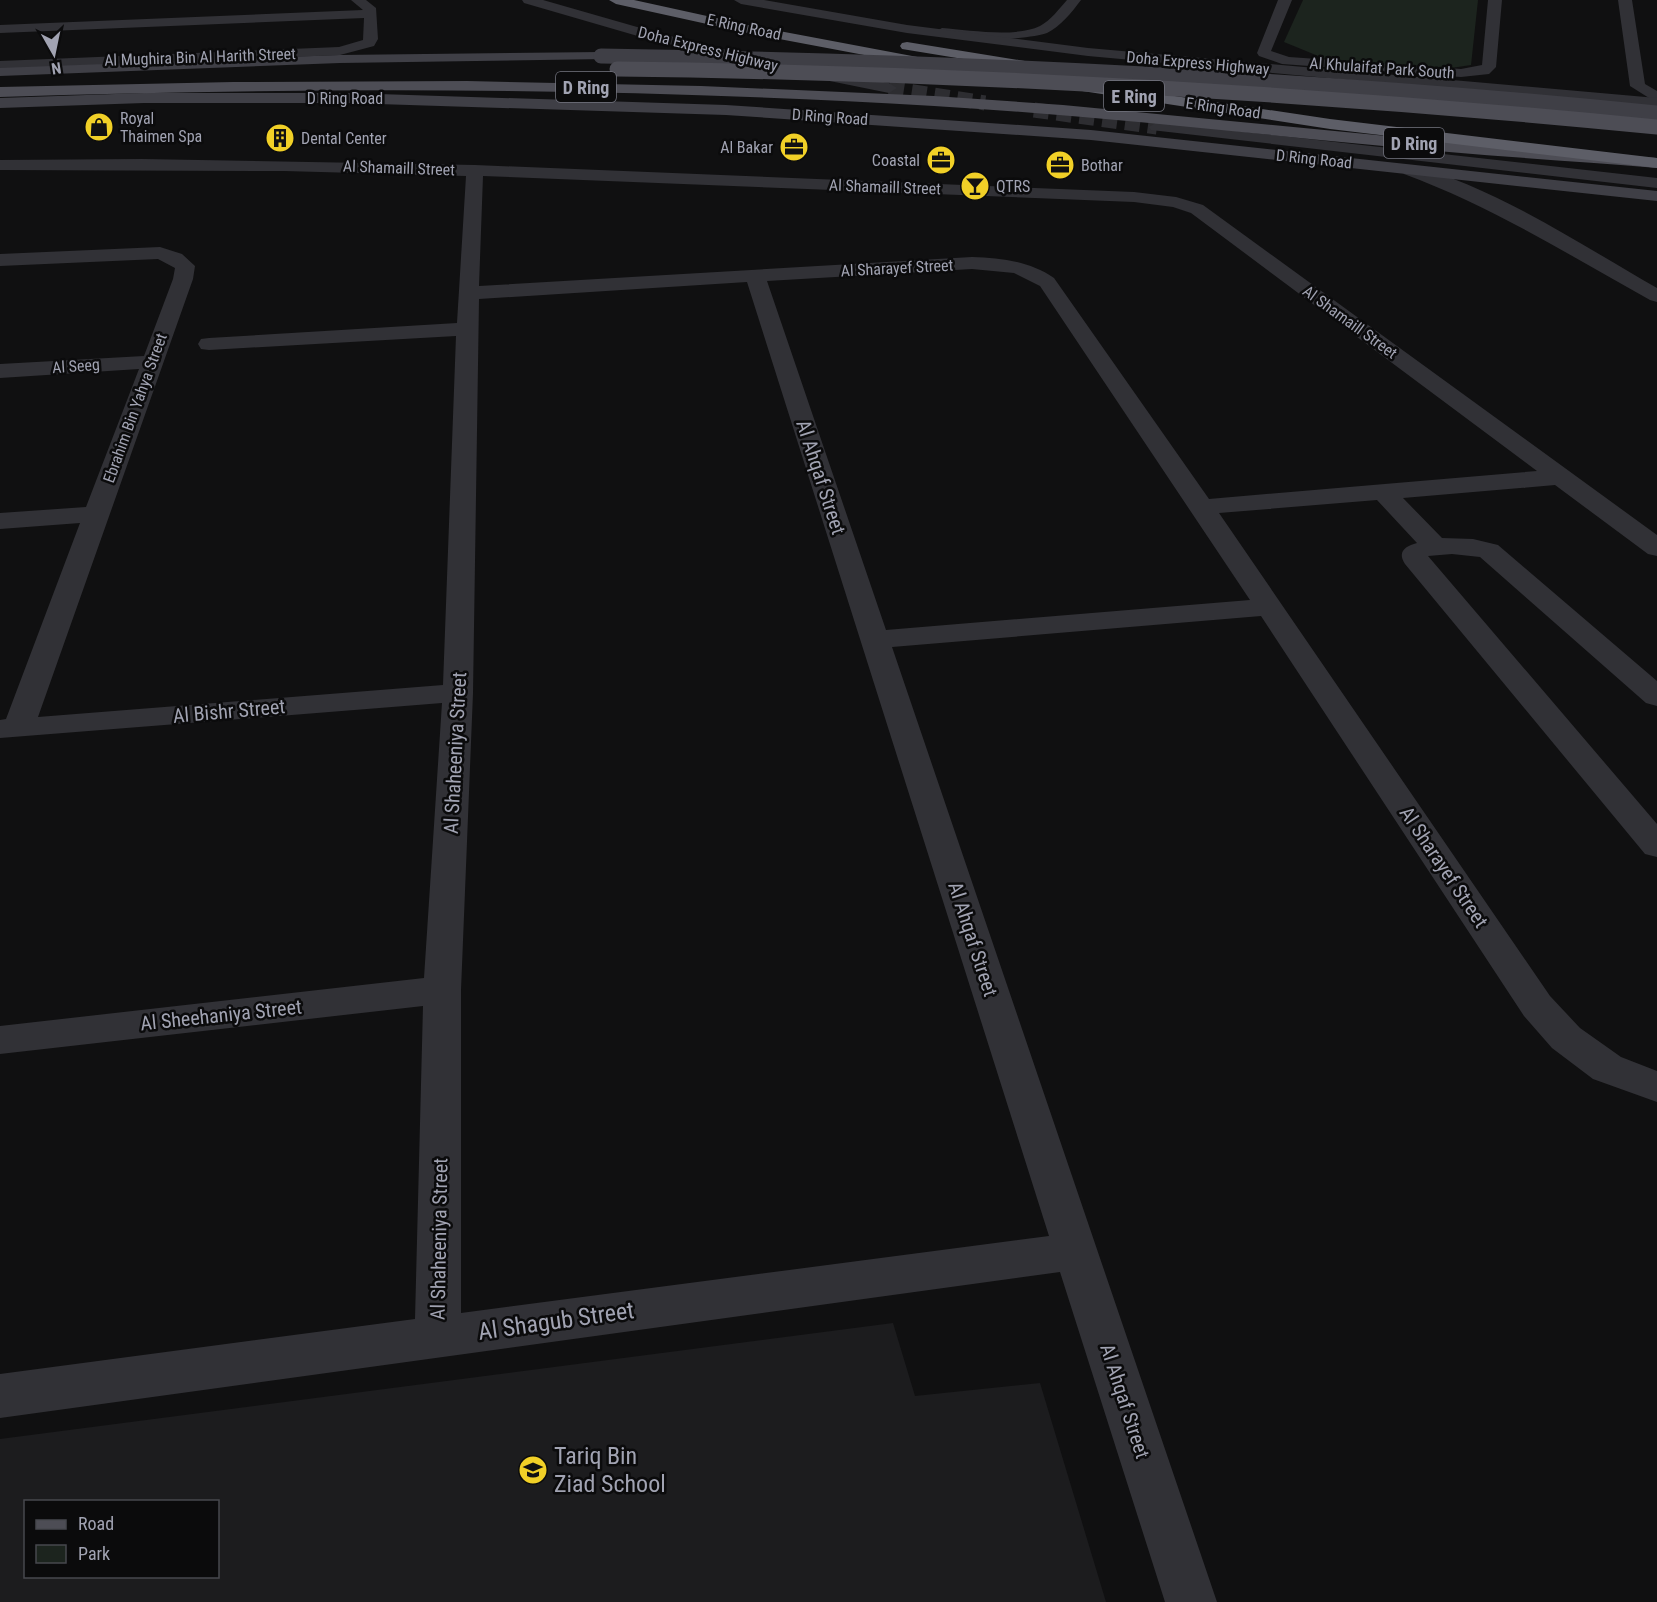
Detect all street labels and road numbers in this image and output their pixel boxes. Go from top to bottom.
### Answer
street label: E Ring Road [705,10,783,44]
street label: Doha Express Highway [636,22,780,76]
street label: Al Mughira Bin Al Harith Street [104,44,296,70]
street label: Doha Express Highway [1126,47,1271,79]
street label: Al Khulaifat Park South [1309,53,1455,83]
road number: D Ring [556,72,616,102]
road number: E Ring [1104,81,1164,111]
street label: D Ring Road [307,89,383,108]
street label: E Ring Road [1184,93,1262,123]
street label: D Ring Road [791,105,869,129]
road number: D Ring [1384,128,1444,158]
street label: D Ring Road [1275,146,1353,172]
street label: Al Shamaill Street [343,157,456,179]
street label: Al Shamaill Street [829,176,942,198]
street label: Al Sharayef Street [840,256,954,280]
street label: Al Shamaill Street [1299,281,1401,363]
street label: Ebrahim Bin Yahya Street [99,330,171,485]
street label: Al Seeg [52,355,100,377]
street label: Al Ahqaf Street [791,417,851,538]
street label: Al Shaheeniya Street [439,671,471,835]
street label: Al Bishr Street [172,694,286,728]
street label: Al Sharayef Street [1395,802,1493,932]
street label: Al Ahqaf Street [943,879,1003,1000]
street label: Al Sheehaniya Street [139,995,303,1035]
street label: Al Shaheeniya Street [426,1158,452,1320]
street label: Al Shagub Street [476,1296,636,1346]
street label: Al Ahqaf Street [1095,1341,1155,1462]

